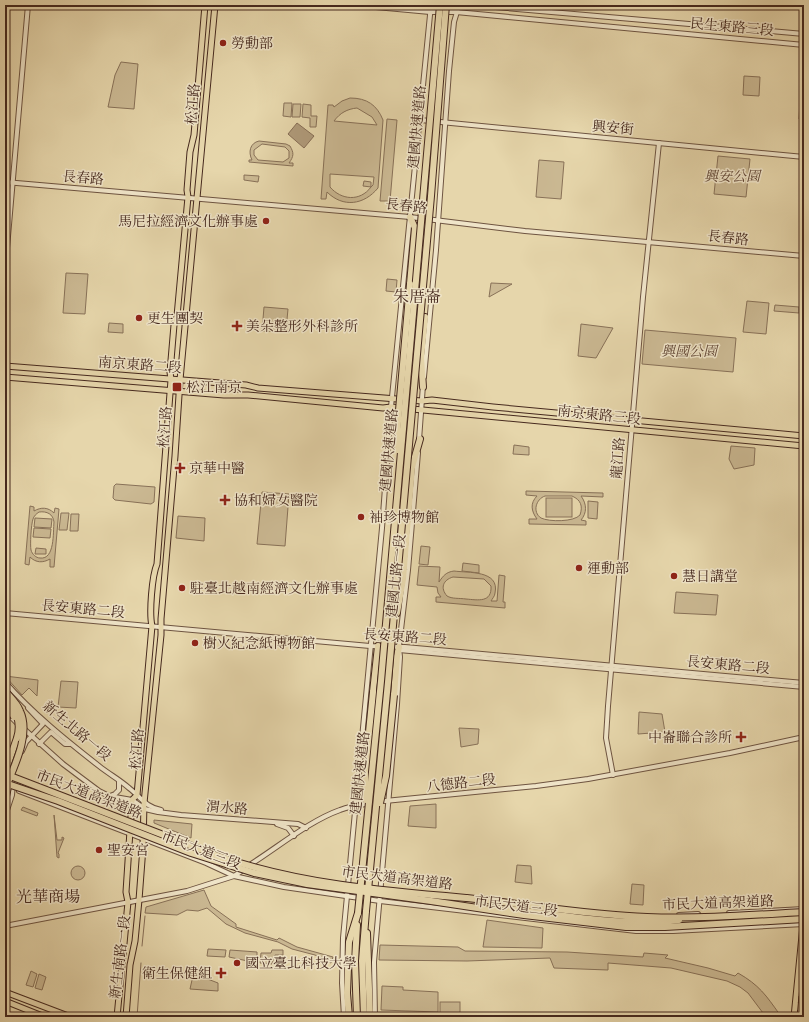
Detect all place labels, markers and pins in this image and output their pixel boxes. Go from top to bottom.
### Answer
place label: 勞動部 [231,34,273,53]
marker: 勞動部 [218,38,228,48]
place label: 馬尼拉經濟文化辦事處 [118,212,258,231]
marker: 馬尼拉經濟文化辦事處 [261,216,271,226]
place label: 更生團契 [147,309,203,328]
marker: 更生團契 [134,313,144,323]
place label: 美朵整形外科診所 [246,317,358,336]
marker: 美朵整形外科診所 [231,320,243,332]
place label: 松江南京 [186,378,242,397]
marker: 松江南京 [171,381,183,393]
place label: 京華中醫 [189,459,245,478]
marker: 京華中醫 [174,462,186,474]
place label: 協和婦女醫院 [234,491,318,510]
marker: 協和婦女醫院 [219,494,231,506]
place label: 袖珍博物館 [369,508,439,527]
marker: 袖珍博物館 [356,512,366,522]
place label: 運動部 [587,559,629,578]
marker: 運動部 [574,563,584,573]
place label: 慧日講堂 [682,567,738,586]
marker: 慧日講堂 [669,571,679,581]
place label: 駐臺北越南經濟文化辦事處 [190,579,358,598]
marker: 駐臺北越南經濟文化辦事處 [177,583,187,593]
place label: 樹火紀念紙博物館 [203,634,315,653]
marker: 樹火紀念紙博物館 [190,638,200,648]
place label: 中崙聯合診所 [648,728,732,747]
marker: 中崙聯合診所 [735,731,747,743]
place label: 聖安宮 [107,841,149,860]
marker: 聖安宮 [94,845,104,855]
place label: 國立臺北科技大學 [245,954,357,973]
marker: 國立臺北科技大學 [232,958,242,968]
place label: 衛生保健組 [142,964,212,983]
marker: 衛生保健組 [215,967,227,979]

